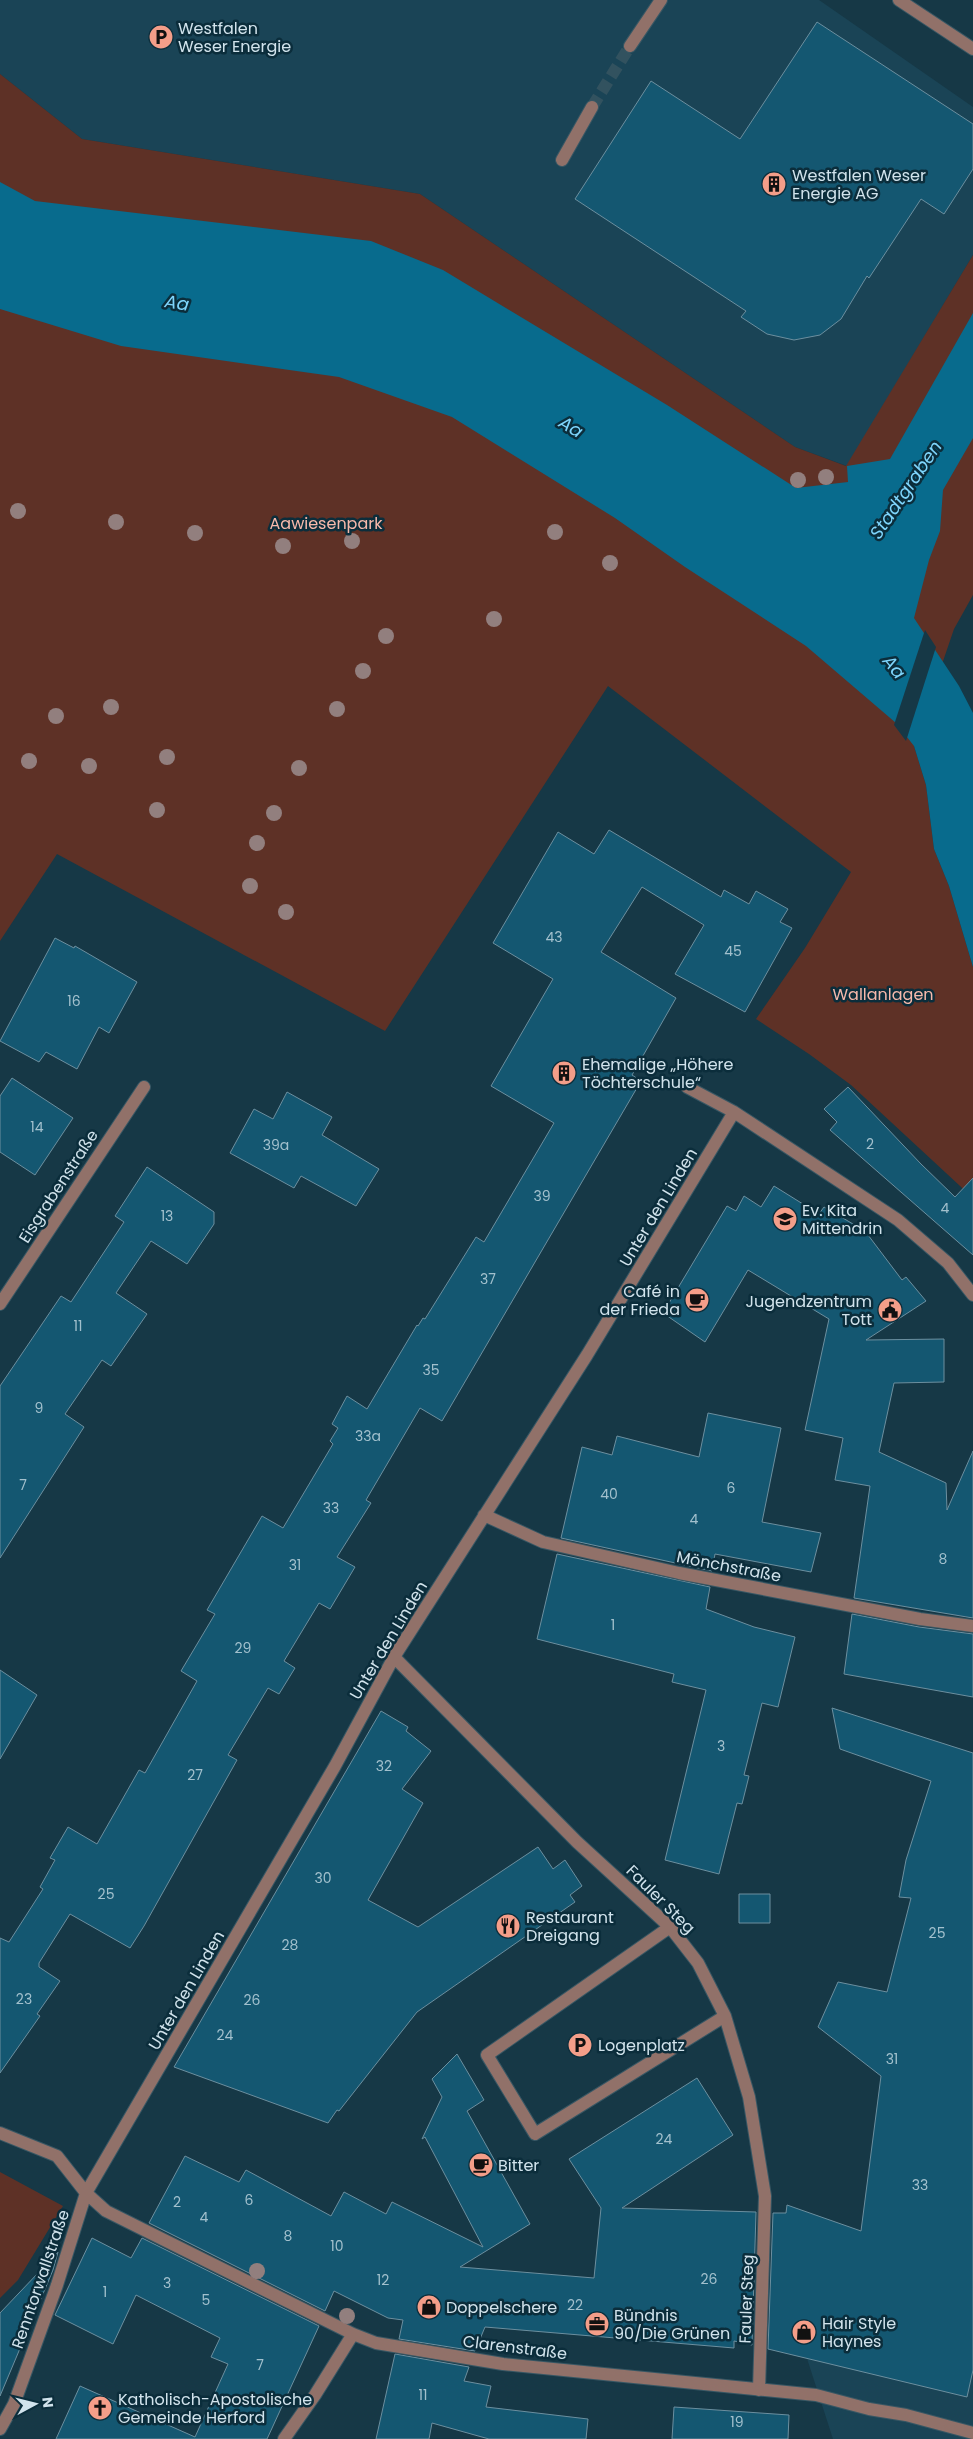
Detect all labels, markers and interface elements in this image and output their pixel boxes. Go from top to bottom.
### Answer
place label: Westfalen Weser Energie [178,17,291,58]
parking icon: Westfalen Weser Energie [148,24,174,50]
place label: Westfalen Weser Energie AG [792,164,926,205]
building icon: Westfalen Weser Energie AG [761,171,787,197]
water label: Aa [162,288,191,317]
water label: Aa [553,409,588,444]
water label: Stadtgraben [863,436,948,544]
park label: Aawiesenpark [270,512,383,535]
water label: Aa [876,649,912,684]
house number: 43 [545,927,563,947]
house number: 45 [724,941,742,961]
park label: Wallanlagen [832,983,934,1006]
house number: 16 [67,991,81,1011]
place label: Ehemalige „Höhere Töchterschule“ [582,1053,734,1094]
building icon: Ehemalige „Höhere Töchterschule“ [551,1060,577,1086]
house number: 14 [30,1117,44,1137]
street label: Eisgrabenstraße [13,1125,104,1247]
house number: 2 [866,1134,874,1154]
house number: 39a [263,1135,289,1155]
street label: Unter den Linden [614,1144,703,1271]
house number: 39 [533,1186,551,1206]
house number: 4 [941,1198,950,1218]
place label: Ev. Kita Mittendrin [802,1199,882,1240]
house number: 13 [161,1206,173,1226]
school or university icon: Ev. Kita Mittendrin [772,1206,798,1232]
house number: 37 [480,1269,496,1289]
place label: Café in der Frieda [600,1280,680,1321]
cafe icon: Café in der Frieda [684,1287,710,1313]
place label: Jugendzentrum Tott [746,1290,872,1331]
public building icon: Jugendzentrum Tott [877,1297,903,1323]
house number: 11 [74,1316,82,1336]
house number: 35 [422,1360,440,1380]
house number: 9 [35,1398,43,1418]
house number: 33a [355,1426,381,1446]
house number: 7 [19,1475,27,1495]
house number: 6 [727,1478,736,1498]
house number: 40 [600,1484,618,1504]
house number: 33 [323,1498,339,1518]
house number: 4 [690,1509,699,1529]
street label: Mönchstraße [675,1545,783,1588]
house number: 8 [939,1549,948,1569]
house number: 31 [289,1555,301,1575]
street label: Unter den Linden [344,1577,433,1704]
house number: 1 [611,1615,615,1635]
house number: 29 [235,1638,251,1658]
house number: 3 [717,1736,725,1756]
house number: 32 [376,1756,392,1776]
house number: 27 [187,1765,203,1785]
street label: Fauler Steg [621,1860,700,1939]
house number: 30 [314,1868,332,1888]
house number: 25 [98,1884,114,1904]
place label: Restaurant Dreigang [526,1906,614,1947]
restaurant icon: Restaurant Dreigang [495,1913,521,1939]
house number: 25 [929,1923,945,1943]
street label: Unter den Linden [143,1926,230,2054]
house number: 28 [282,1935,299,1955]
house number: 23 [16,1989,32,2009]
house number: 26 [244,1990,261,2010]
house number: 24 [217,2025,234,2045]
parking icon: Logenplatz [567,2032,593,2058]
place label: Logenplatz [598,2034,685,2057]
house number: 31 [886,2049,898,2069]
house number: 24 [656,2129,673,2149]
cafe icon: Bitter [468,2152,494,2178]
place label: Bitter [498,2154,539,2177]
house number: 33 [912,2175,928,2195]
house number: 6 [245,2190,254,2210]
house number: 2 [173,2192,181,2212]
street label: Renntorwallstraße [6,2206,75,2352]
house number: 4 [200,2207,209,2227]
house number: 8 [284,2226,293,2246]
house number: 10 [330,2236,344,2256]
street label: Fauler Steg [733,2254,760,2344]
house number: 26 [701,2269,718,2289]
house number: 12 [377,2270,389,2290]
house number: 3 [163,2273,171,2293]
house number: 1 [103,2282,107,2302]
house number: 5 [202,2290,210,2310]
shop icon: Doppelschere [416,2294,442,2320]
house number: 22 [567,2295,583,2315]
place label: Doppelschere [446,2296,557,2319]
place label: Bündnis 90/Die Grünen [614,2304,730,2345]
office icon: Bündnis 90/Die Grünen [584,2311,610,2337]
place label: Hair Style Haynes [822,2312,896,2353]
shop icon: Hair Style Haynes [791,2319,817,2345]
street label: Clarenstraße [461,2330,569,2365]
house number: 7 [256,2355,264,2375]
north arrow [10,2379,60,2429]
house number: 11 [419,2385,427,2405]
place label: Katholisch-Apostolische Gemeinde Herford [118,2388,312,2429]
church icon: Katholisch-Apostolische Gemeinde Herford [87,2395,113,2421]
text: N [37,2396,58,2409]
house number: 19 [730,2412,744,2432]

